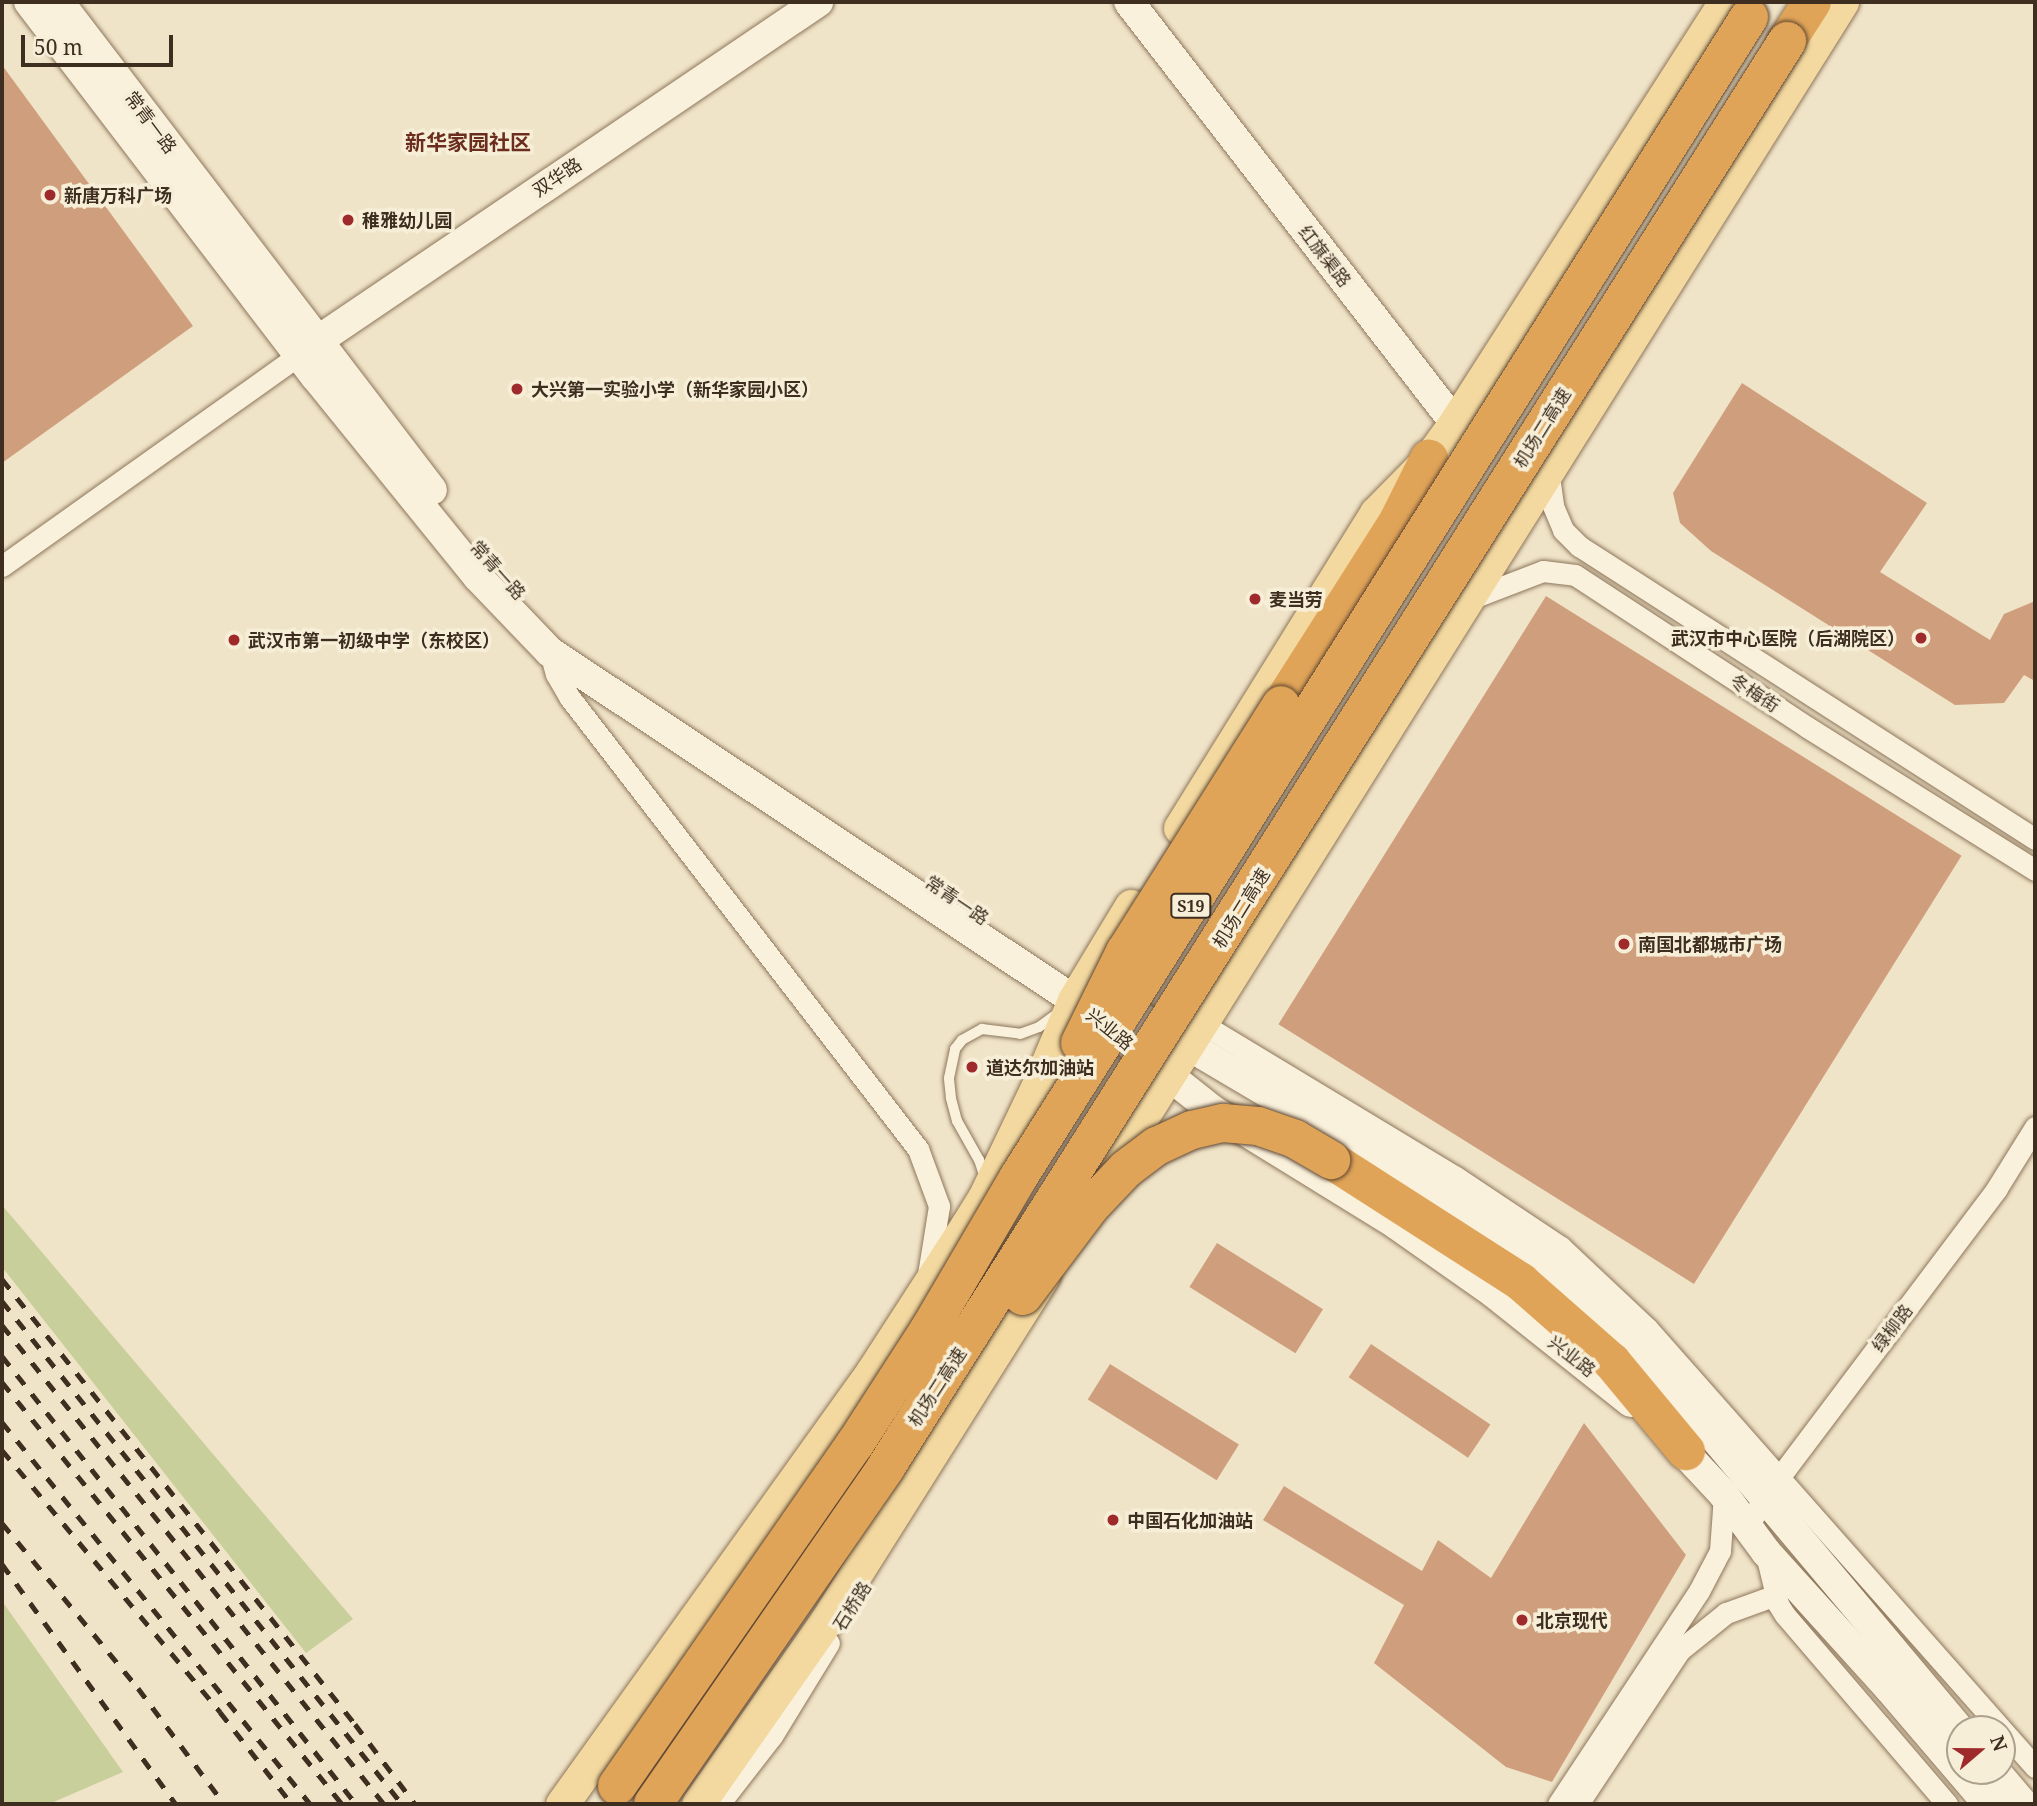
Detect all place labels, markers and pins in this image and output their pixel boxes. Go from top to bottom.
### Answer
place label: 新唐万科广场 [64,184,172,206]
marker: 新唐万科广场 [42,187,58,203]
place label: 稚雅幼儿园 [362,209,452,231]
marker: 稚雅幼儿园 [340,212,356,228]
place label: 大兴第一实验小学（新华家园小区） [531,378,819,400]
marker: 大兴第一实验小学（新华家园小区） [509,381,525,397]
place label: 麦当劳 [1269,588,1323,610]
marker: 麦当劳 [1247,591,1263,607]
place label: 武汉市中心医院（后湖院区） [1671,627,1905,649]
marker: 武汉市中心医院（后湖院区） [1911,628,1931,648]
place label: 武汉市第一初级中学（东校区） [248,629,500,651]
marker: 武汉市第一初级中学（东校区） [226,632,242,648]
place label: 南国北都城市广场 [1638,933,1782,955]
marker: 南国北都城市广场 [1616,936,1632,952]
place label: 道达尔加油站 [986,1056,1094,1078]
marker: 道达尔加油站 [964,1059,980,1075]
place label: 中国石化加油站 [1127,1509,1253,1531]
marker: 中国石化加油站 [1105,1512,1121,1528]
place label: 北京现代 [1536,1609,1608,1631]
marker: 北京现代 [1514,1612,1530,1628]

